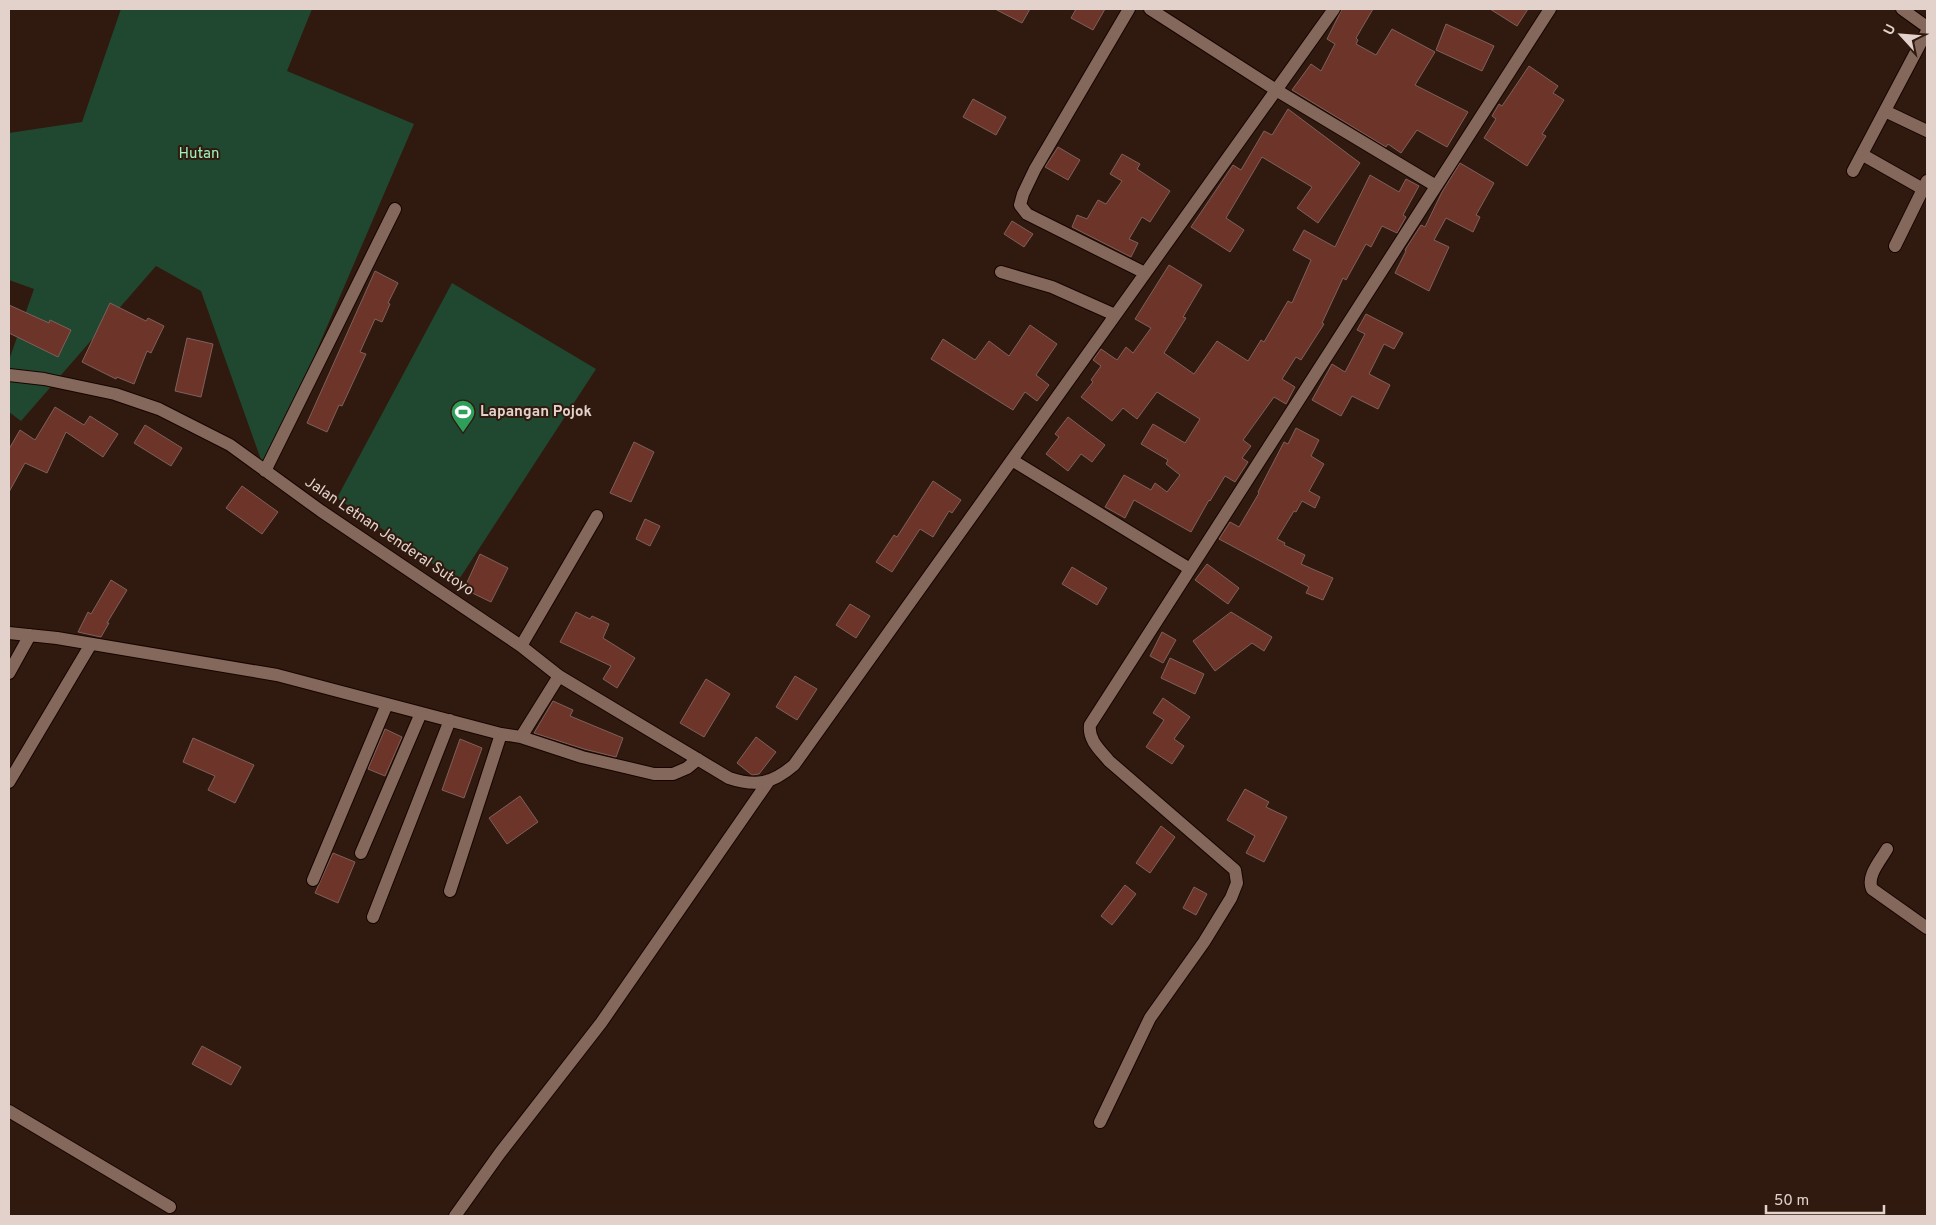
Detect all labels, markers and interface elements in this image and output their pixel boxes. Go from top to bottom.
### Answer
north arrow [1876,10,1926,60]
text: U [1881,22,1900,38]
park label: Hutan [179,145,220,164]
sports icon: Lapangan Pojok [450,399,476,433]
place label: Lapangan Pojok [480,403,592,422]
street label: Jalan Letnan Jenderal Sutoyo [301,473,477,601]
scale bar [1766,1182,1884,1214]
text: 50 m [1774,1192,1809,1211]

